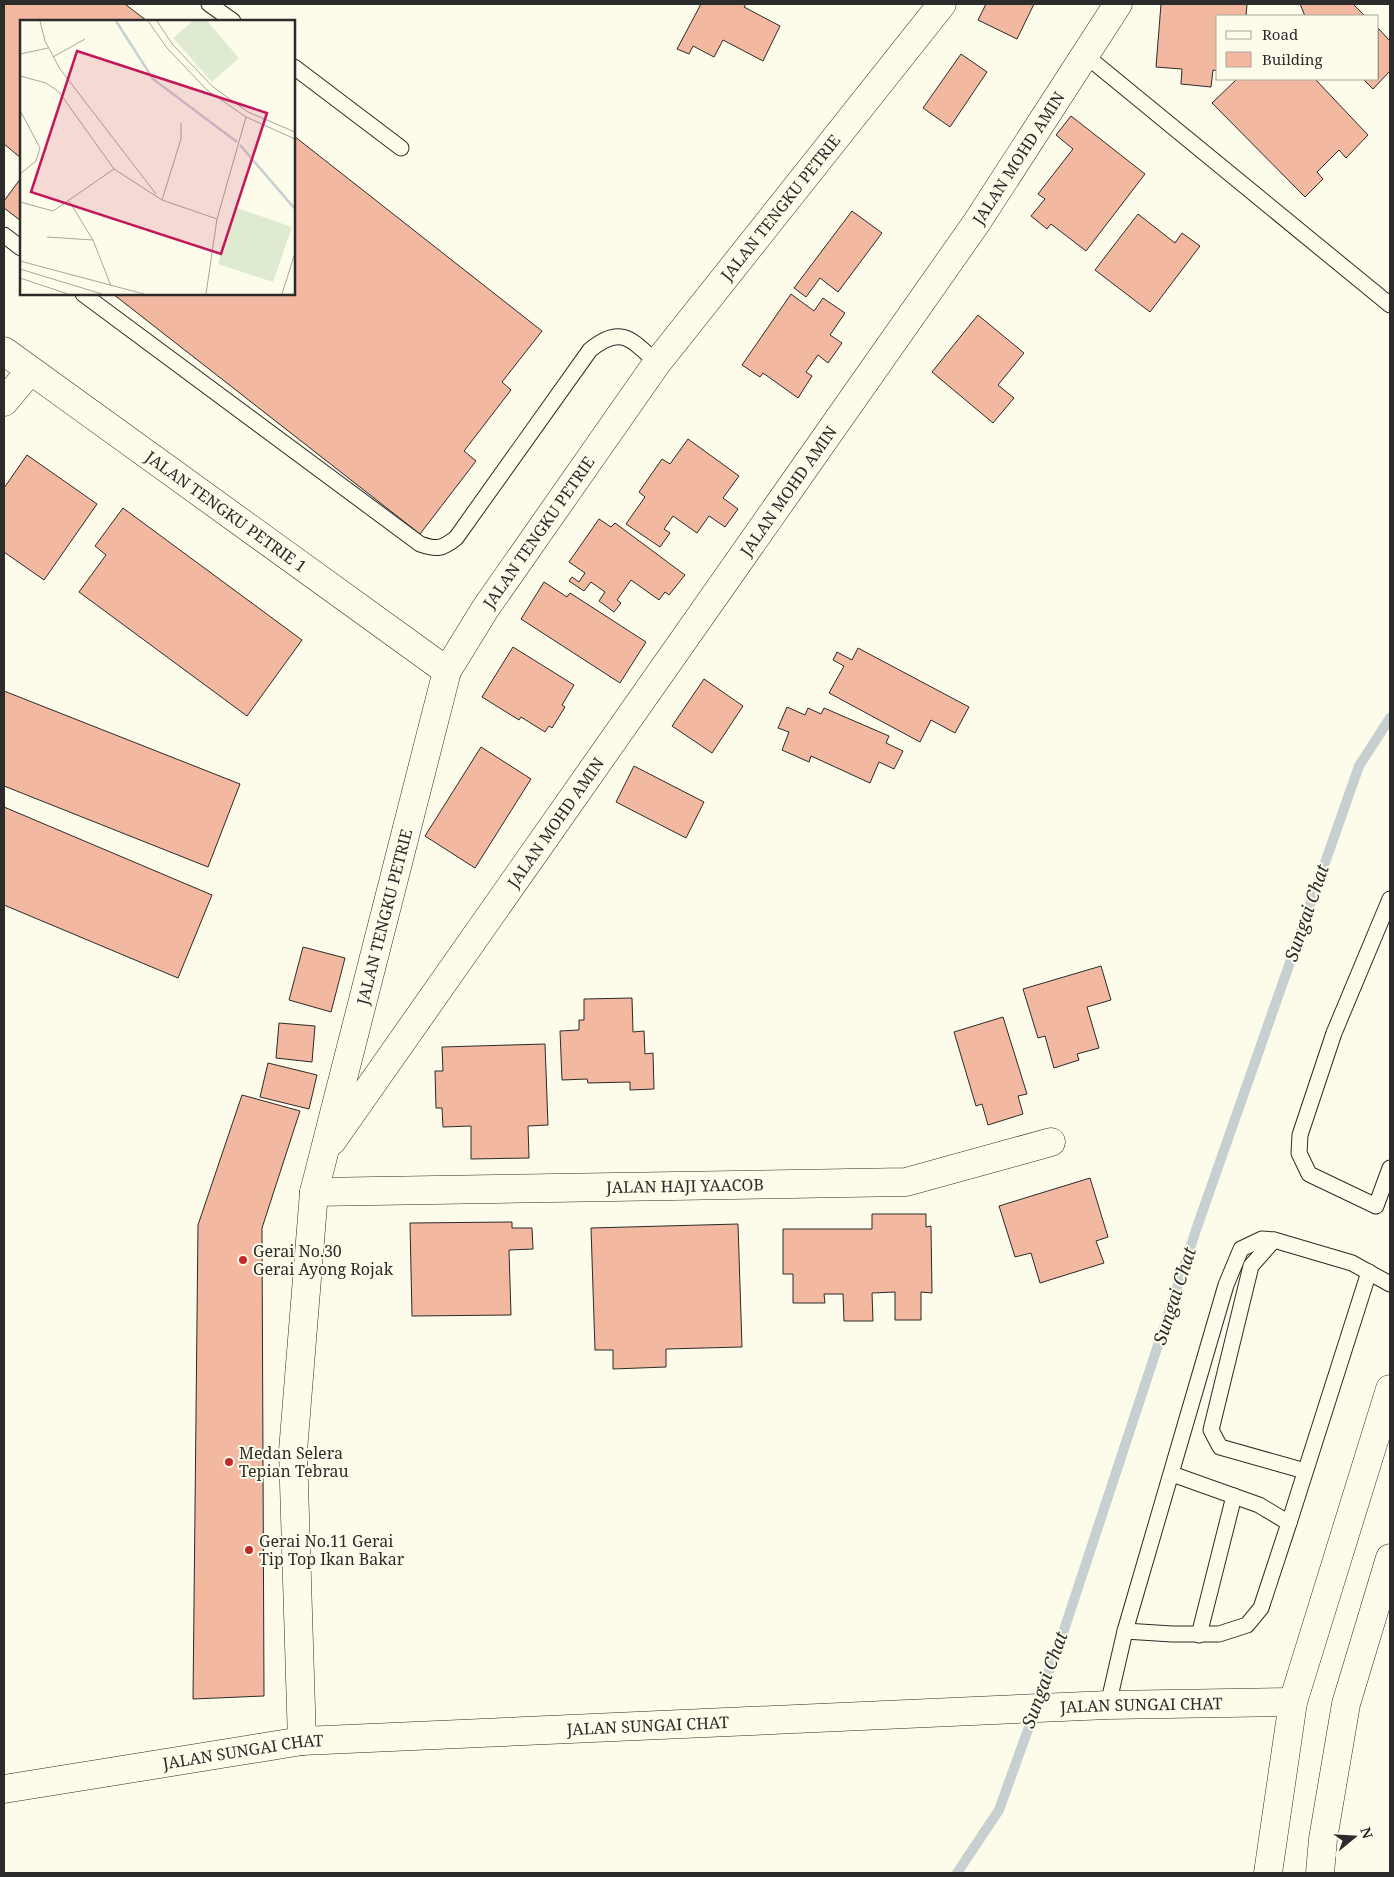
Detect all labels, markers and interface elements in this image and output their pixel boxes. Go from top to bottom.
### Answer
legend [1216,15,1379,80]
inset map [20,20,295,295]
text: Road [1262,24,1298,44]
text: Building [1262,49,1323,69]
street label: JALAN MOHD AMIN [967,87,1070,230]
street label: JALAN TENGKU PETRIE [715,130,845,286]
street label: JALAN MOHD AMIN [734,422,841,561]
street label: JALAN TENGKU PETRIE 1 [140,445,311,577]
street label: JALAN TENGKU PETRIE [477,452,599,613]
street label: JALAN MOHD AMIN [502,753,609,893]
street label: JALAN TENGKU PETRIE [351,827,417,1008]
water label: Sungai Chat [1278,861,1334,964]
street label: JALAN HAJI YAACOB [605,1173,764,1198]
place label: Gerai No.30 Gerai Ayong Rojak [253,1240,394,1280]
water label: Sungai Chat [1147,1244,1201,1347]
marker: Gerai No.30 Gerai Ayong Rojak [237,1254,249,1266]
place label: Medan Selera Tepian Tebrau [239,1442,349,1482]
marker: Medan Selera Tepian Tebrau [223,1456,235,1468]
place label: Gerai No.11 Gerai Tip Top Ikan Bakar [259,1530,405,1570]
marker: Gerai No.11 Gerai Tip Top Ikan Bakar [243,1544,255,1556]
water label: Sungai Chat [1016,1628,1073,1731]
street label: JALAN SUNGAI CHAT [1059,1692,1223,1718]
street label: JALAN SUNGAI CHAT [565,1711,730,1740]
street label: JALAN SUNGAI CHAT [160,1729,324,1774]
north arrow [1329,1812,1379,1862]
text: N [1356,1825,1378,1841]

